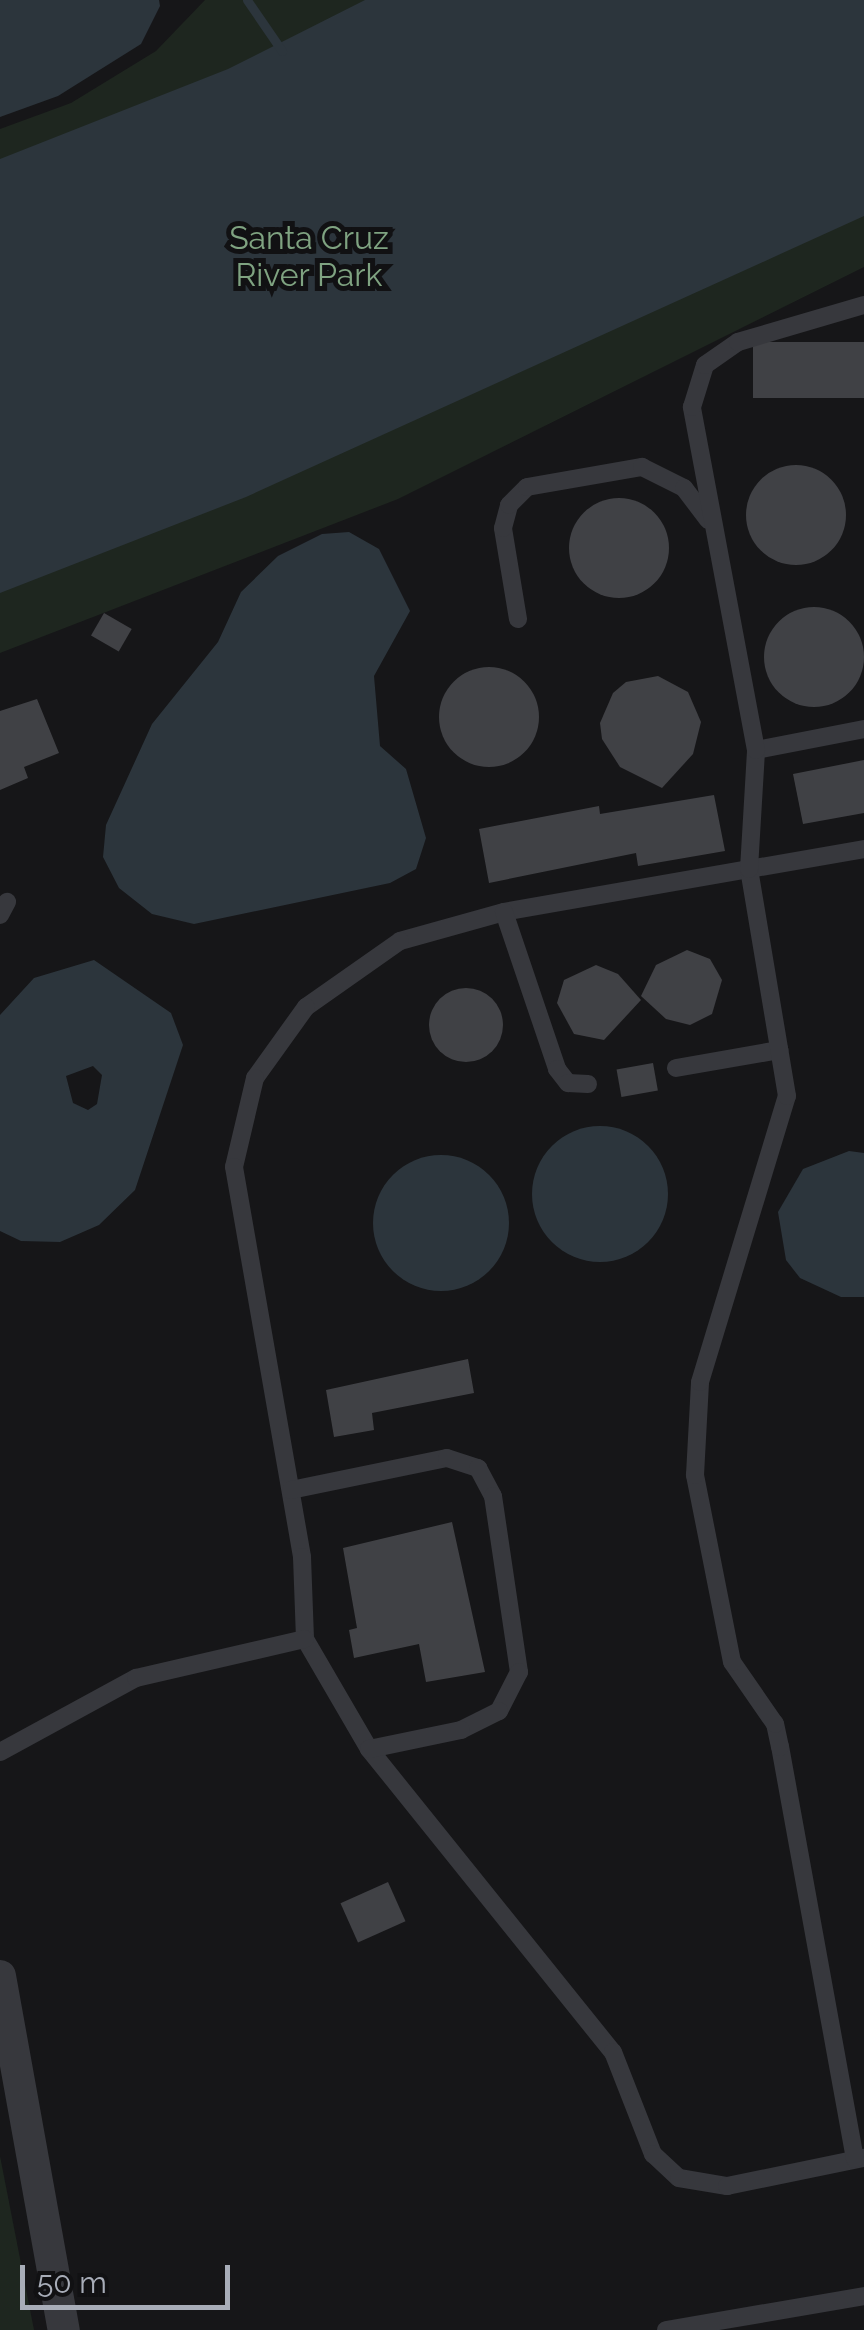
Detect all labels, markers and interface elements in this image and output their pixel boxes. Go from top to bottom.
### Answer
park label: Santa Cruz River Park [229,220,389,295]
scale bar [25,2245,235,2307]
text: 50 m [37,2265,107,2300]

